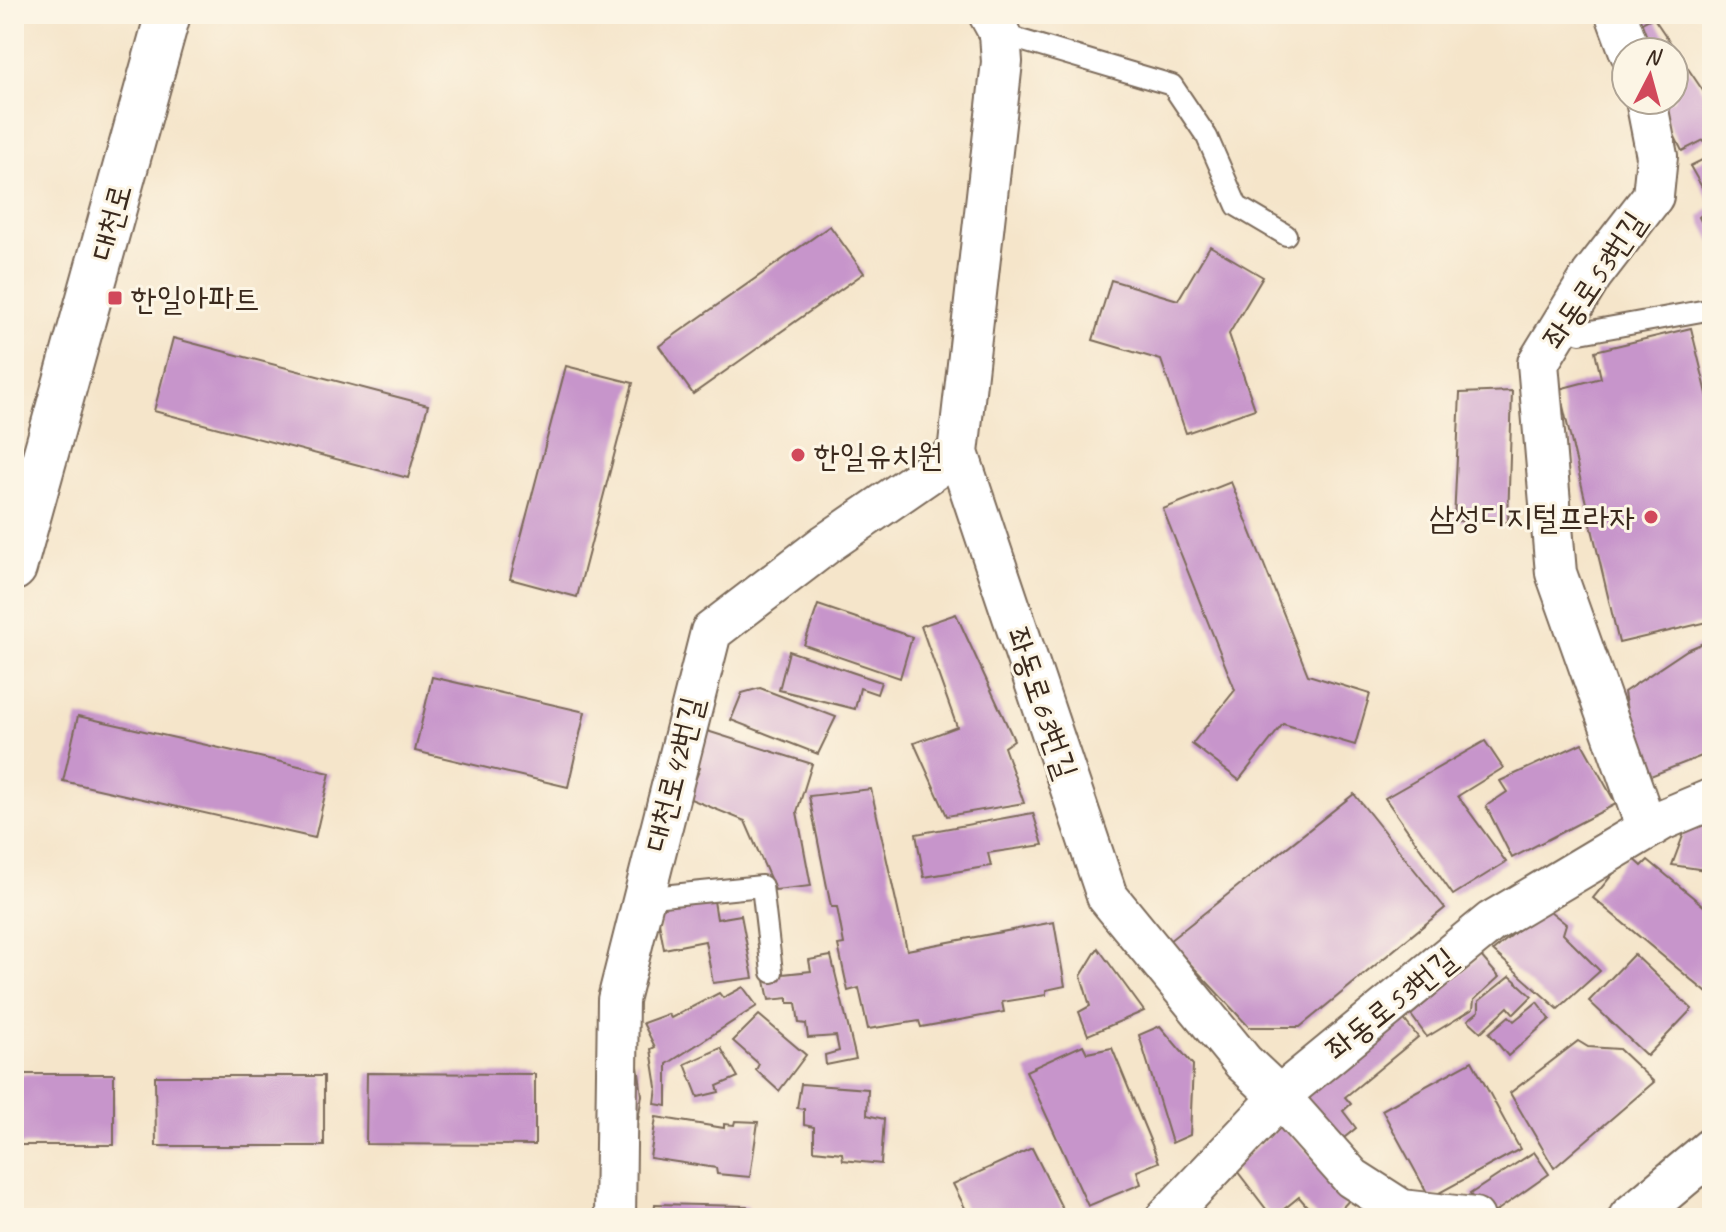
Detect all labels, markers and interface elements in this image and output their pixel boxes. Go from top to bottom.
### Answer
north arrow [1610,36,1690,116]
text: N [1644,42,1664,72]
street label: 대천로 [81,179,141,265]
street label: 좌동로53번길 [1533,203,1655,357]
place label: 한일아파트 [131,278,260,319]
marker: 한일아파트 [106,289,124,307]
place label: 한일유치원 [814,435,943,476]
marker: 한일유치원 [789,446,807,464]
place label: 삼성디지털프라자 [1429,497,1635,538]
marker: 삼성디지털프라자 [1642,508,1660,526]
street label: 좌동로63번길 [997,622,1087,784]
street label: 대천로42번길 [635,693,713,855]
street label: 좌동로53번길 [1317,938,1465,1070]

